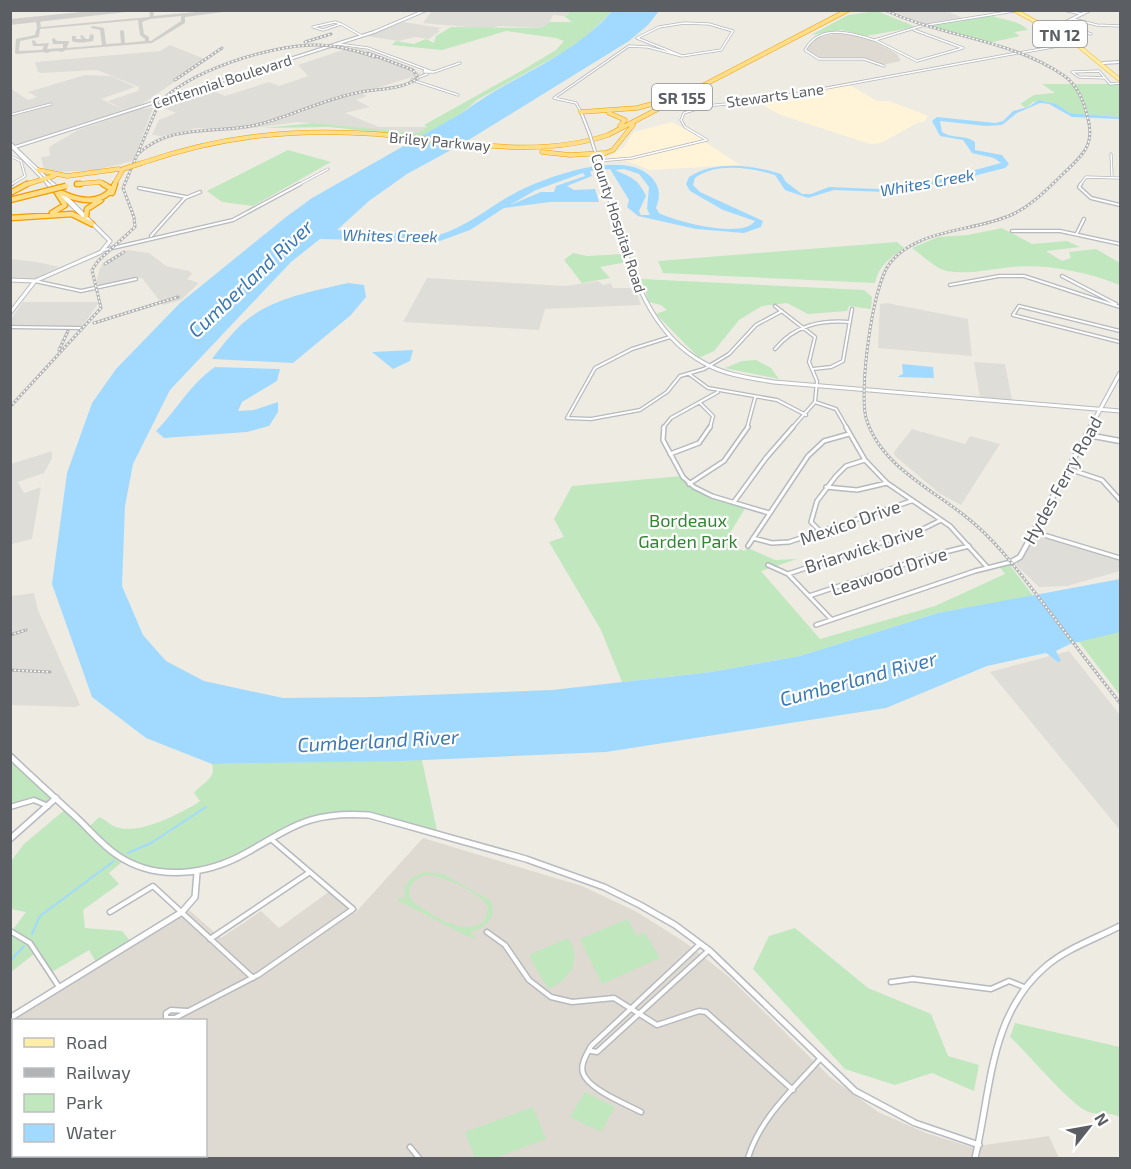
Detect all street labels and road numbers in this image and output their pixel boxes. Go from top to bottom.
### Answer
road number: TN 12 [1033,21,1087,47]
street label: Centennial Boulevard [150,50,294,112]
street label: Stewarts Lane [725,79,825,111]
road number: SR 155 [652,84,712,110]
street label: Briley Parkway [389,128,491,154]
street label: County Hospital Road [588,151,650,295]
street label: Hydes Ferry Road [1018,412,1106,548]
street label: Mexico Drive [797,494,903,550]
street label: Briarwick Drive [802,518,926,578]
street label: Leawood Drive [828,542,950,600]

